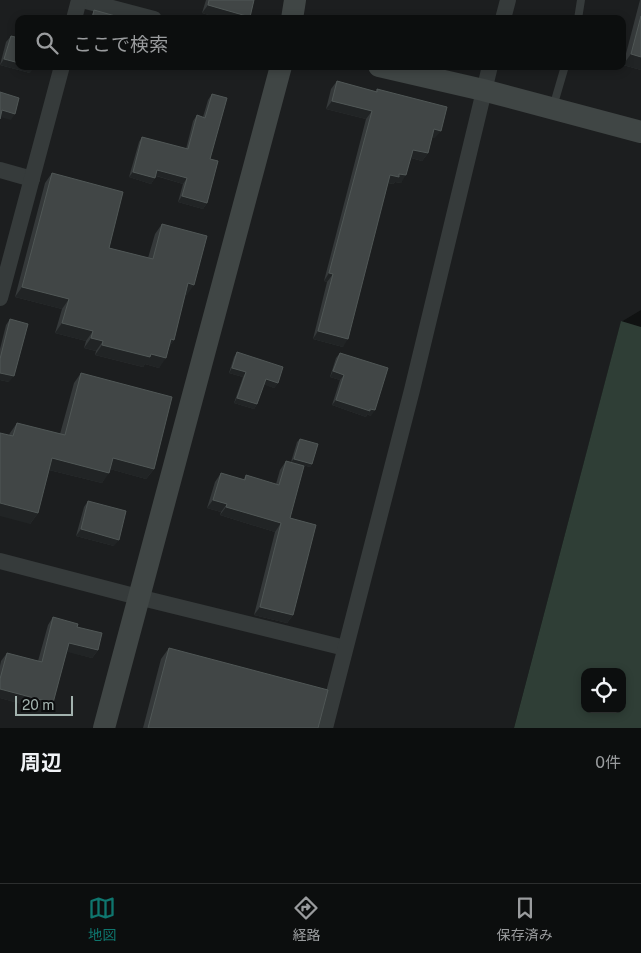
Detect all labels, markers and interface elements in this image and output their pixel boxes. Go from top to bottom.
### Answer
search box [15,15,626,70]
icon: search [33,29,61,57]
text: ここで検索 [73,33,168,55]
map controls [581,668,626,713]
button: locate [581,668,626,713]
scale bar [15,693,72,716]
text: 20 m [22,697,54,713]
text: 周辺 [20,750,62,775]
text: 0件 [595,753,621,772]
tab: 地図 [88,894,116,944]
tab: 経路 [292,894,320,944]
tab: 保存済み [497,894,553,944]

